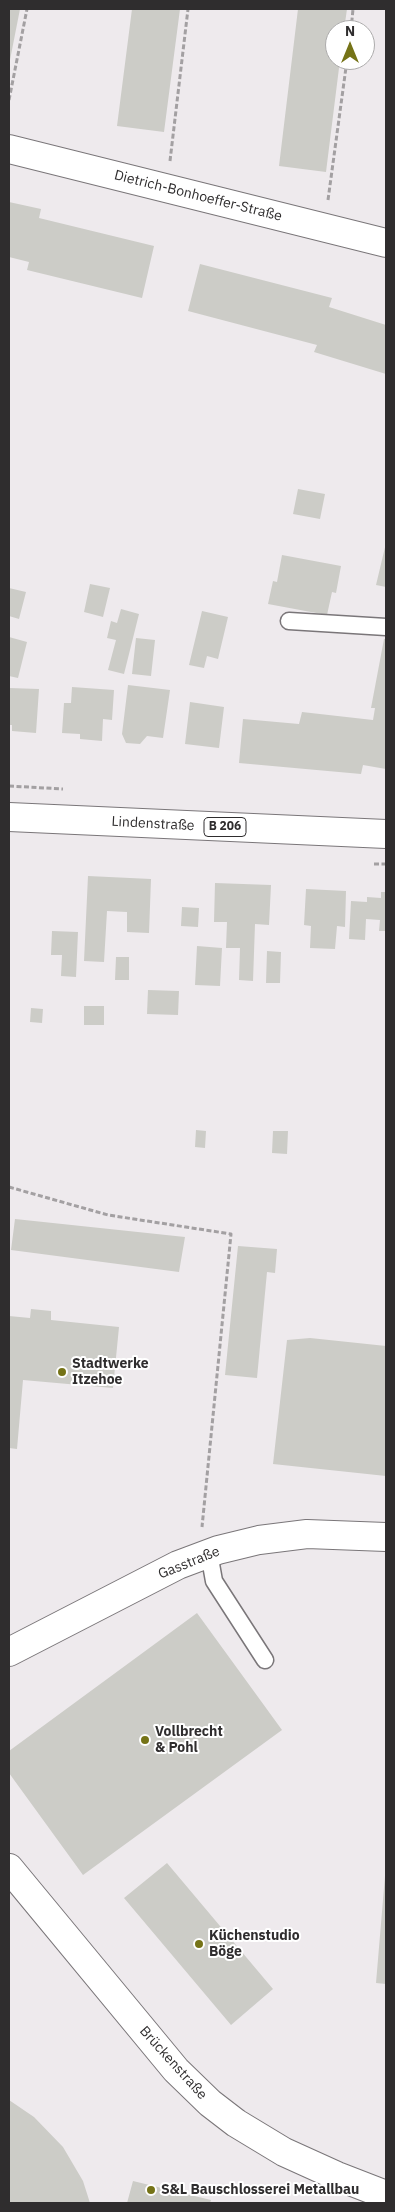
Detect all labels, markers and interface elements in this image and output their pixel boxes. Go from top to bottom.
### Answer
north arrow [325,20,375,70]
text: N [345,22,355,40]
street label: Dietrich-Bonhoeffer-Straße [112,167,284,225]
street label: Lindenstraße [111,813,195,835]
road number: B 206 [204,818,246,836]
place label: Stadtwerke Itzehoe [72,1356,149,1388]
marker: Stadtwerke Itzehoe [56,1366,68,1378]
street label: Gasstraße [156,1543,222,1583]
place label: Vollbrecht & Pohl [155,1724,223,1756]
marker: Vollbrecht & Pohl [139,1734,151,1746]
place label: Küchenstudio Böge [209,1928,300,1960]
marker: Küchenstudio Böge [193,1938,205,1950]
street label: Brückenstraße [136,2023,210,2103]
place label: S&L Bauschlosserei Metallbau [161,2182,359,2198]
marker: S&L Bauschlosserei Metallbau [145,2184,157,2196]

